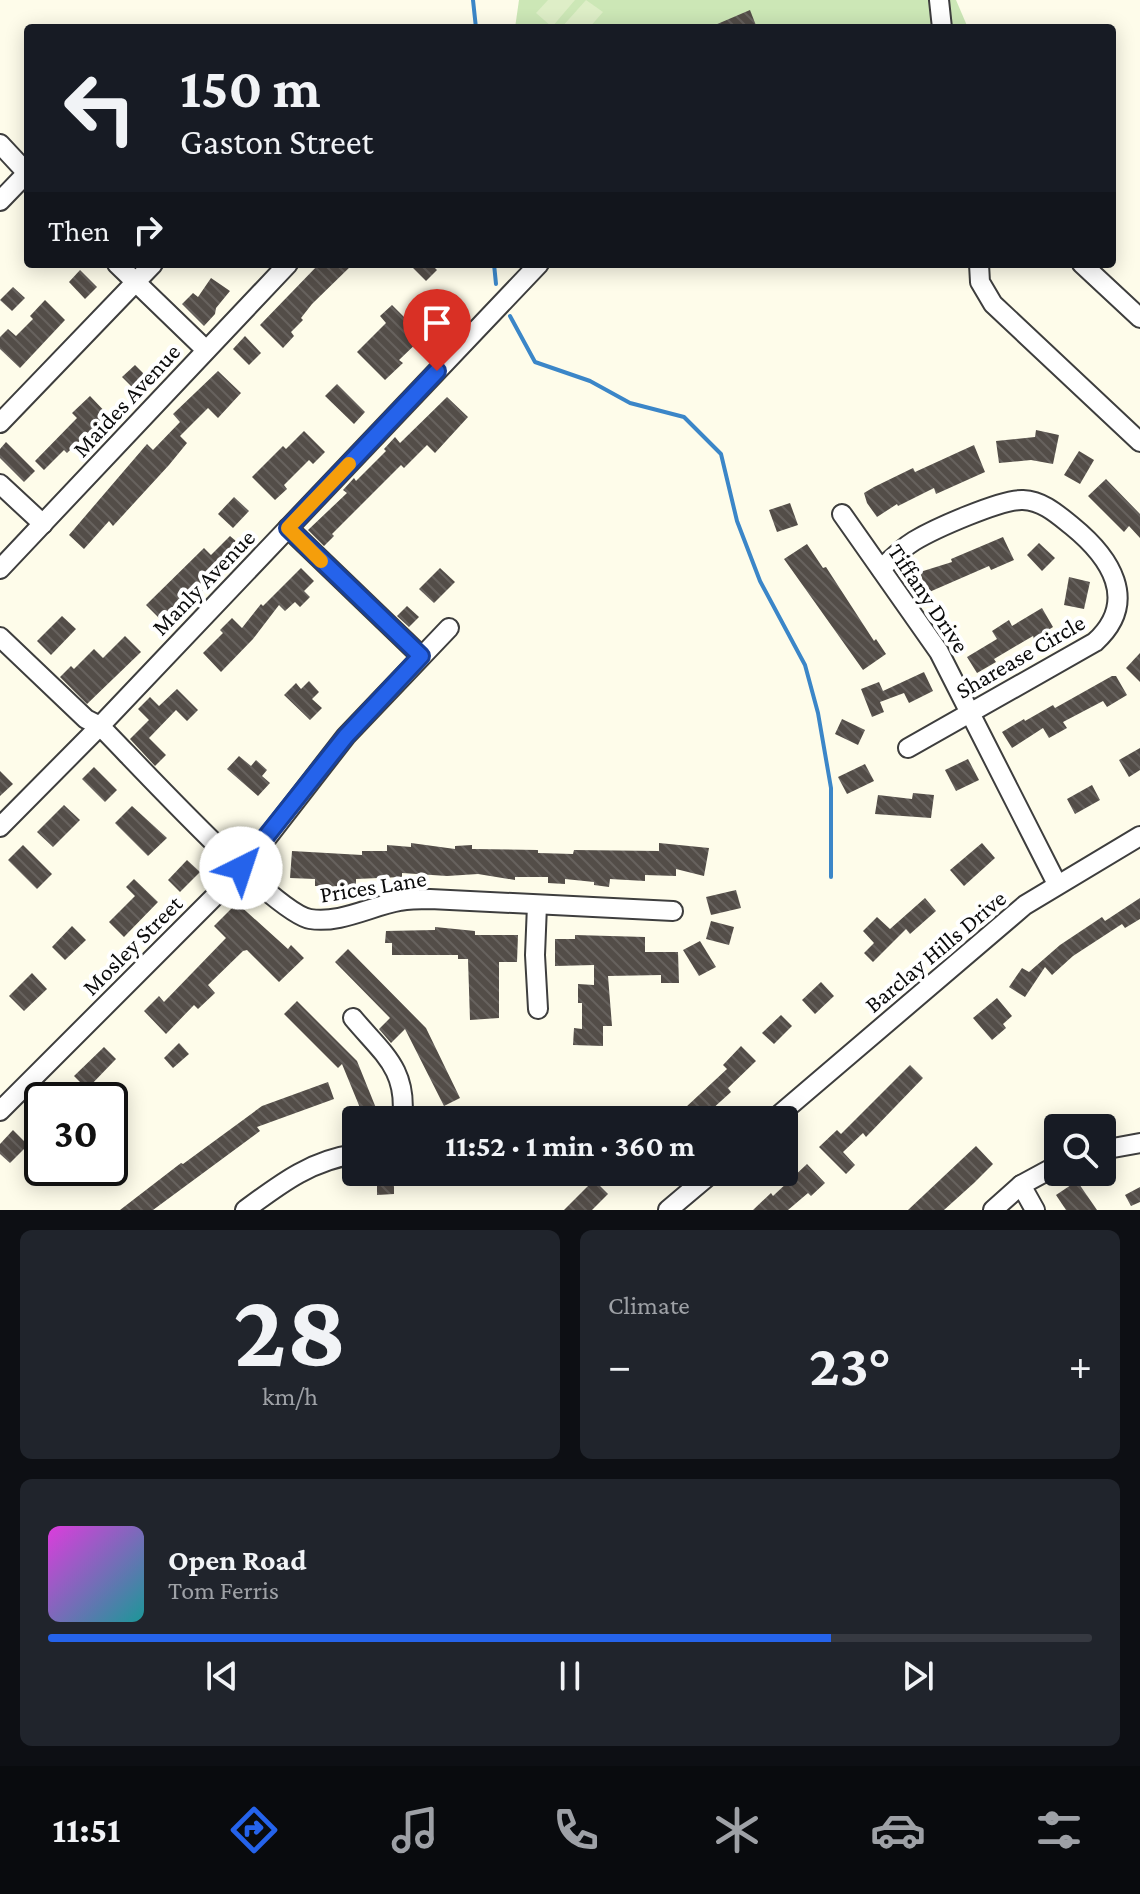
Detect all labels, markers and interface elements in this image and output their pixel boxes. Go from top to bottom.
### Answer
icon: left [48,56,152,160]
text: 150 m [180,57,321,119]
text: Gaston Street [180,122,374,162]
icon: right [126,208,170,252]
text: Then [48,214,110,247]
pin [403,289,471,371]
icon: arrive [415,301,459,345]
street label: Maides Avenue [67,338,185,462]
street label: Manly Avenue [146,524,260,640]
street label: Tiffany Drive [883,539,975,657]
street label: Sharease Circle [951,608,1089,704]
position arrow [199,826,283,910]
street label: Prices Lane [318,864,428,908]
street label: Barclay Hills Drive [859,884,1011,1018]
street label: Mosley Street [77,889,188,1000]
speed limit sign: 30 [24,1082,128,1186]
map controls [1044,1114,1116,1186]
button: search [1044,1114,1116,1186]
text: 11:52 · 1 min · 360 m [445,1129,695,1162]
text: 28 [233,1272,347,1387]
text: Climate [608,1291,690,1320]
text: 23° [809,1331,891,1398]
text: − [608,1341,631,1389]
text: + [1069,1341,1092,1389]
text: km/h [262,1382,318,1411]
text: Open Road [168,1543,307,1576]
text: Tom Ferris [168,1576,279,1605]
icon: previous [200,1654,244,1698]
icon: pause [548,1654,592,1698]
icon: next [896,1654,940,1698]
icon: directions [226,1802,282,1858]
icon: music [387,1802,443,1858]
icon: phone [548,1802,604,1858]
icon: climate [709,1802,765,1858]
icon: car [870,1802,926,1858]
icon: filters [1031,1802,1087,1858]
text: 11:51 [53,1810,120,1850]

